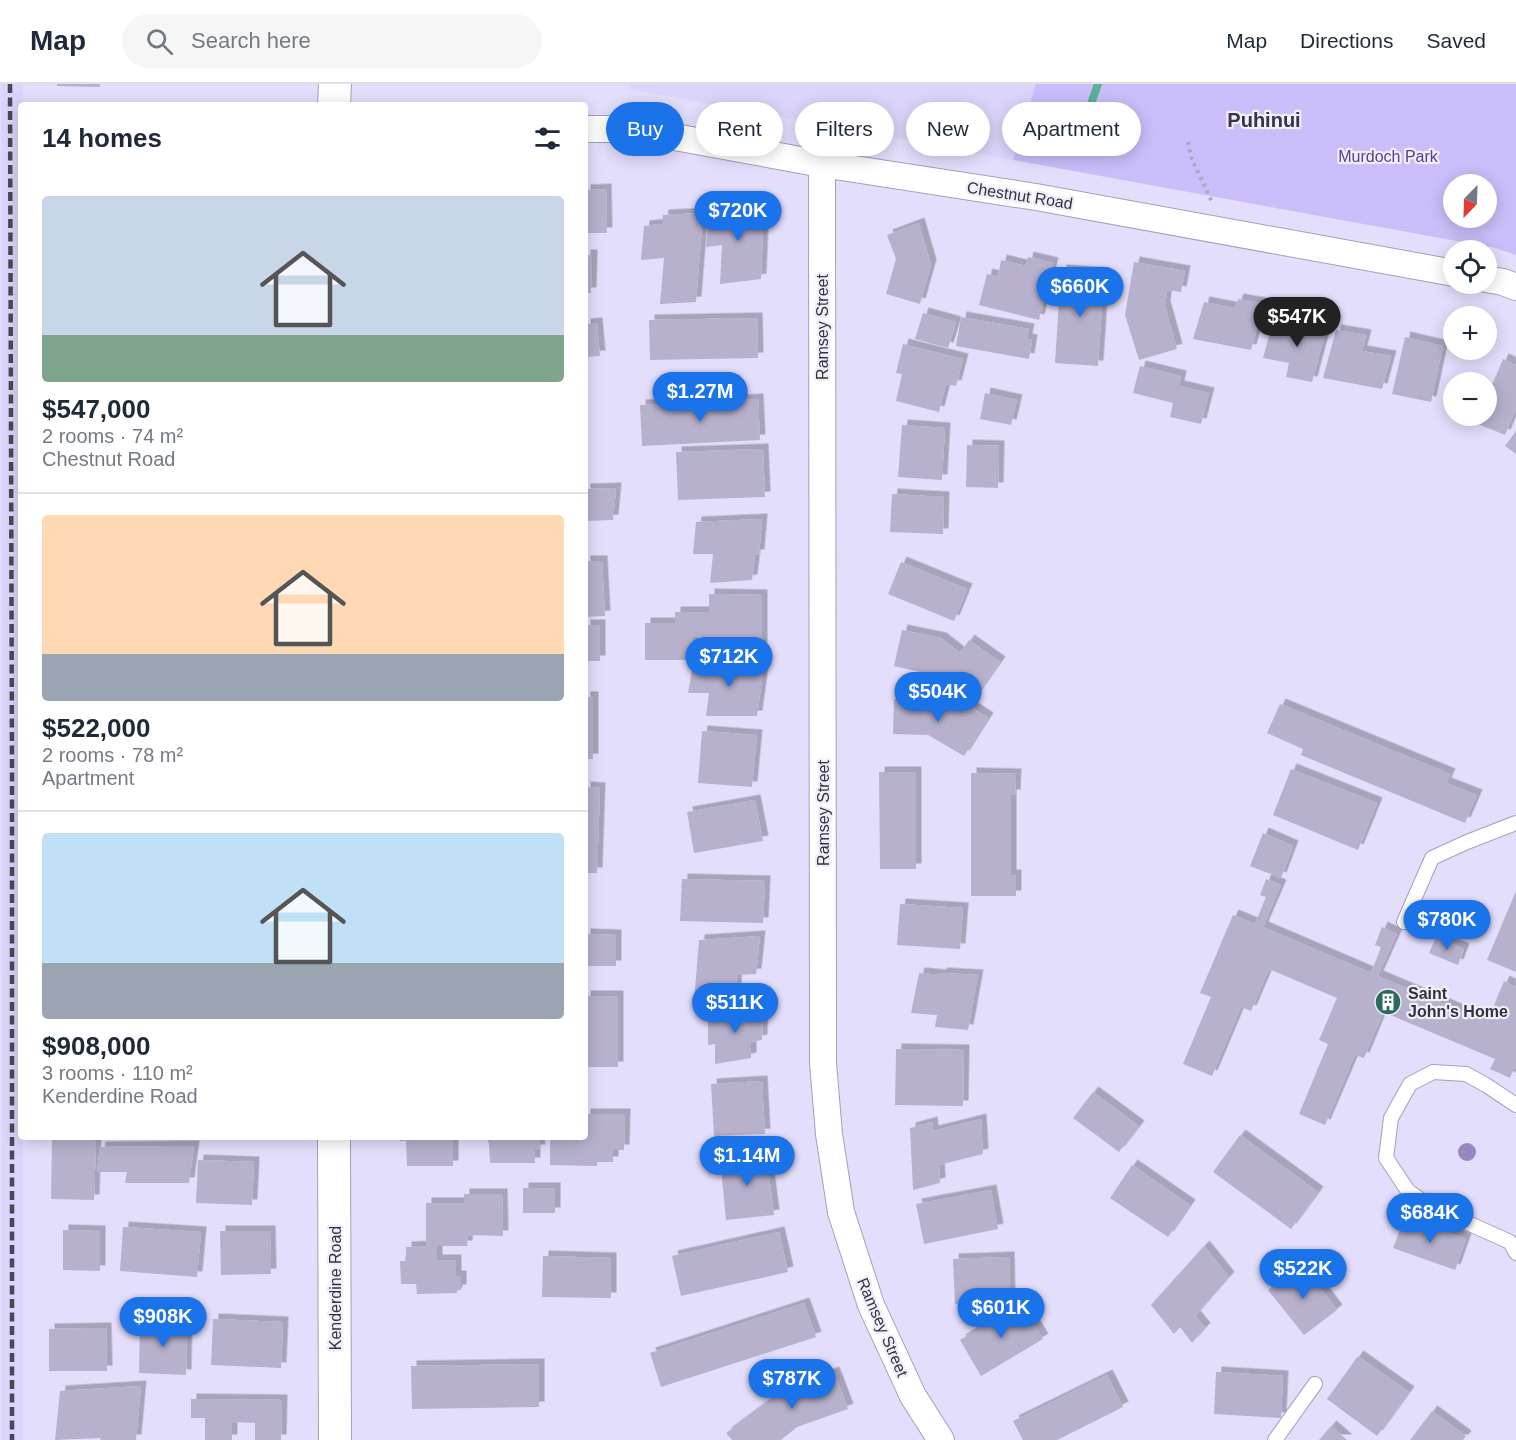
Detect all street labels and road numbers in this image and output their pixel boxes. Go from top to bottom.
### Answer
street label: Chestnut Road [966,179,1074,212]
street label: Ramsey Street [814,274,831,380]
street label: Ramsey Street [815,760,832,866]
street label: Kenderdine Road [327,1226,344,1350]
street label: Ramsey Street [854,1275,911,1380]

